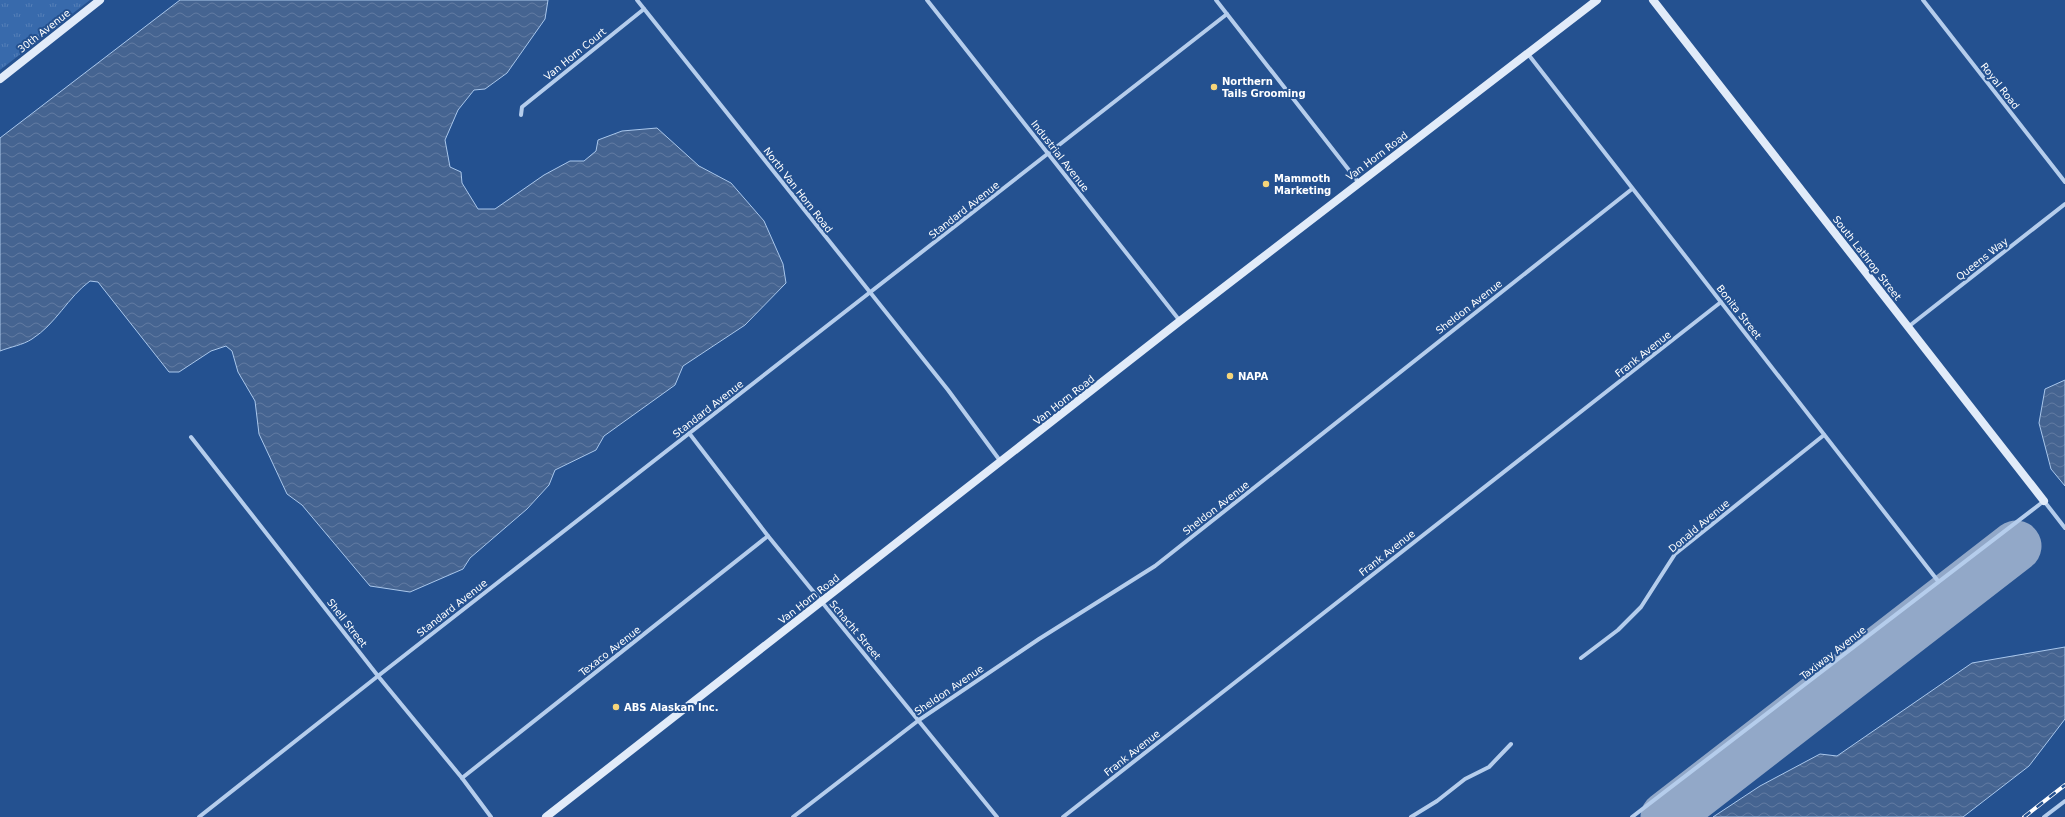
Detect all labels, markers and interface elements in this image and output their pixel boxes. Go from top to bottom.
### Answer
street label: 30th Avenue [16,7,72,55]
street label: Van Horn Court [542,26,608,82]
street label: Royal Road [1979,61,2021,111]
place label: Northern Tails Grooming [1222,76,1306,99]
marker: Northern Tails Grooming [1209,82,1219,92]
street label: Industrial Avenue [1029,118,1091,194]
street label: Van Horn Road [1344,129,1410,183]
street label: North Van Horn Road [761,145,835,235]
place label: Mammoth Marketing [1274,173,1331,196]
street label: Standard Avenue [927,179,1001,241]
marker: Mammoth Marketing [1261,179,1271,189]
street label: South Lathrop Street [1831,214,1903,302]
street label: Queens Way [1954,235,2010,283]
street label: Sheldon Avenue [1434,278,1504,336]
street label: Bonita Street [1714,283,1764,341]
street label: Frank Avenue [1613,329,1673,379]
marker: NAPA [1225,371,1235,381]
place label: NAPA [1238,371,1269,382]
street label: Van Horn Road [1031,373,1097,427]
street label: Standard Avenue [671,378,745,440]
street label: Sheldon Avenue [1181,479,1251,537]
street label: Donald Avenue [1666,497,1732,555]
street label: Frank Avenue [1357,528,1417,578]
street label: Van Horn Road [776,572,842,626]
street label: Standard Avenue [415,577,489,639]
street label: Shell Street [325,597,369,649]
street label: Schacht Street [827,598,883,662]
street label: Texaco Avenue [577,624,643,679]
street label: Taxiway Avenue [1797,624,1868,683]
street label: Sheldon Avenue [912,663,986,717]
marker: ABS Alaskan Inc. [611,702,621,712]
place label: ABS Alaskan Inc. [624,702,718,713]
street label: Frank Avenue [1102,728,1162,778]

